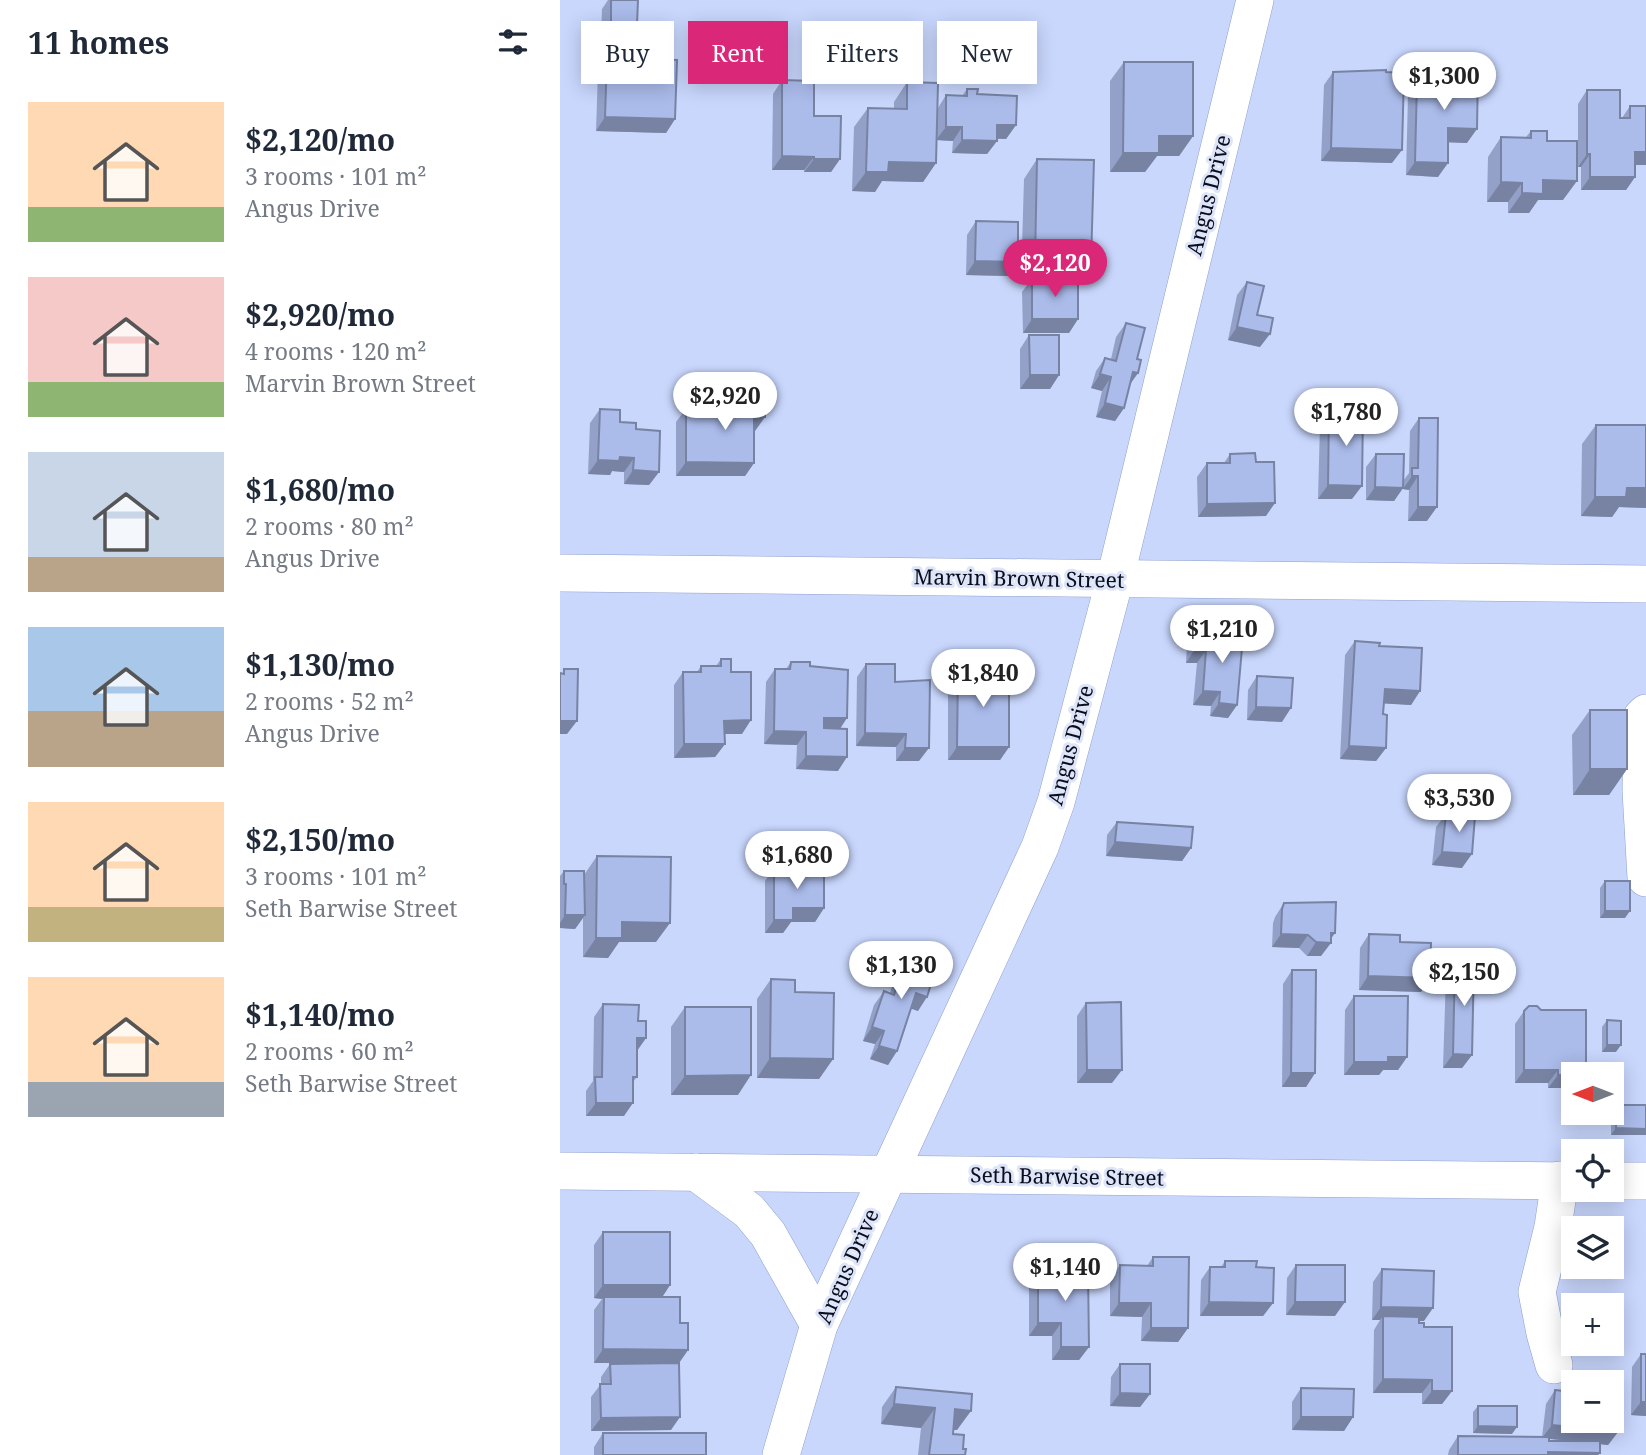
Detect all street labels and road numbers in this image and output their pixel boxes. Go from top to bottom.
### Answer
street label: Angus Drive [1180,132,1236,258]
street label: Marvin Brown Street [913,562,1125,594]
street label: Angus Drive [1041,682,1099,808]
street label: Seth Barwise Street [970,1160,1164,1192]
street label: Angus Drive [809,1204,885,1328]

